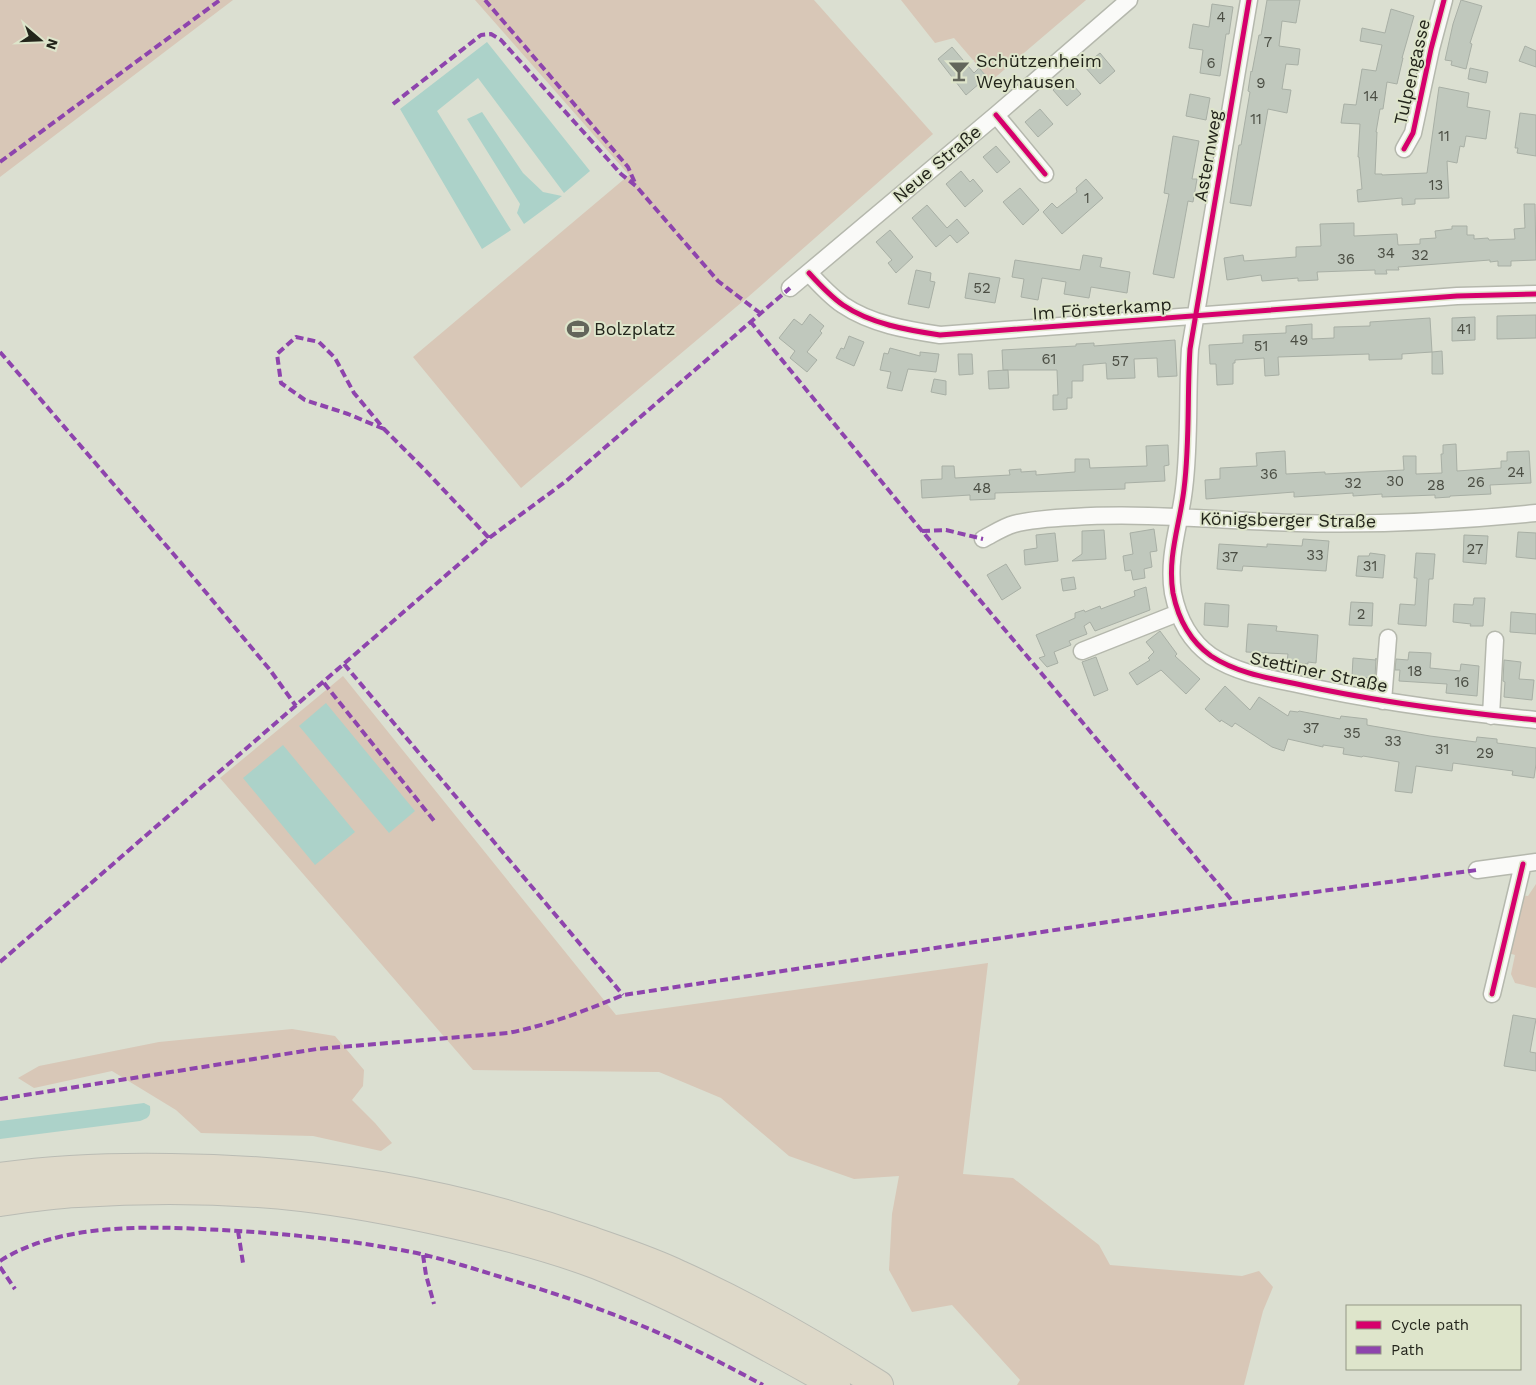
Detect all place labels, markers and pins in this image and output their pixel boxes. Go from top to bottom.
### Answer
place label: Schützenheim Weyhausen [976,50,1102,92]
bar icon: Schützenheim Weyhausen [946,58,972,84]
sports icon: Bolzplatz [565,316,591,342]
place label: Bolzplatz [594,318,675,339]

